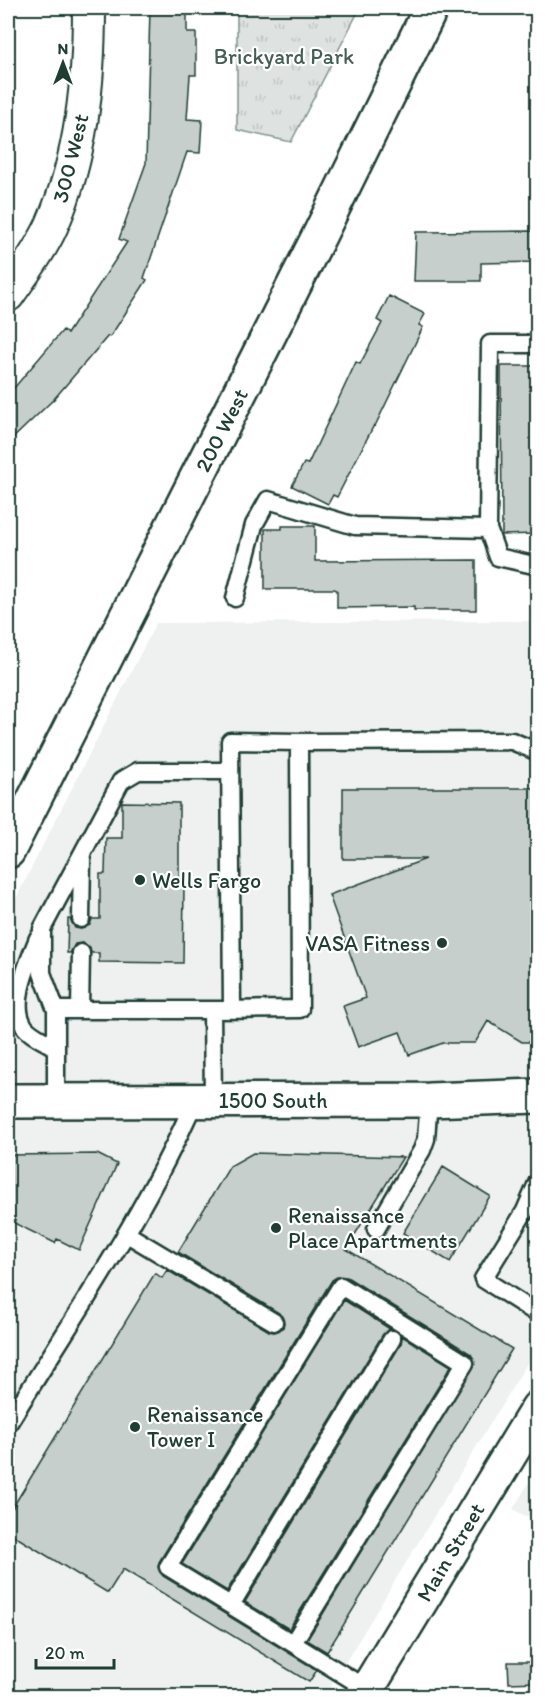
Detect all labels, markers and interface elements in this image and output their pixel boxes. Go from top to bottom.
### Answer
north arrow [33,33,93,93]
text: N [58,39,68,58]
park label: Brickyard Park [214,43,354,70]
street label: 300 West [46,111,95,205]
street label: 200 West [189,384,254,477]
place label: Wells Fargo [152,867,261,894]
marker: Wells Fargo [133,873,147,887]
place label: VASA Fitness [305,930,430,957]
marker: VASA Fitness [435,936,449,950]
street label: 1500 South [219,1087,327,1114]
place label: Renaissance Place Apartments [288,1202,457,1254]
marker: Renaissance Place Apartments [269,1221,283,1235]
place label: Renaissance Tower I [147,1401,264,1453]
marker: Renaissance Tower I [128,1420,142,1434]
street label: Main Street [410,1498,490,1607]
scale bar [36,1632,114,1670]
text: 20 m [45,1642,85,1664]

